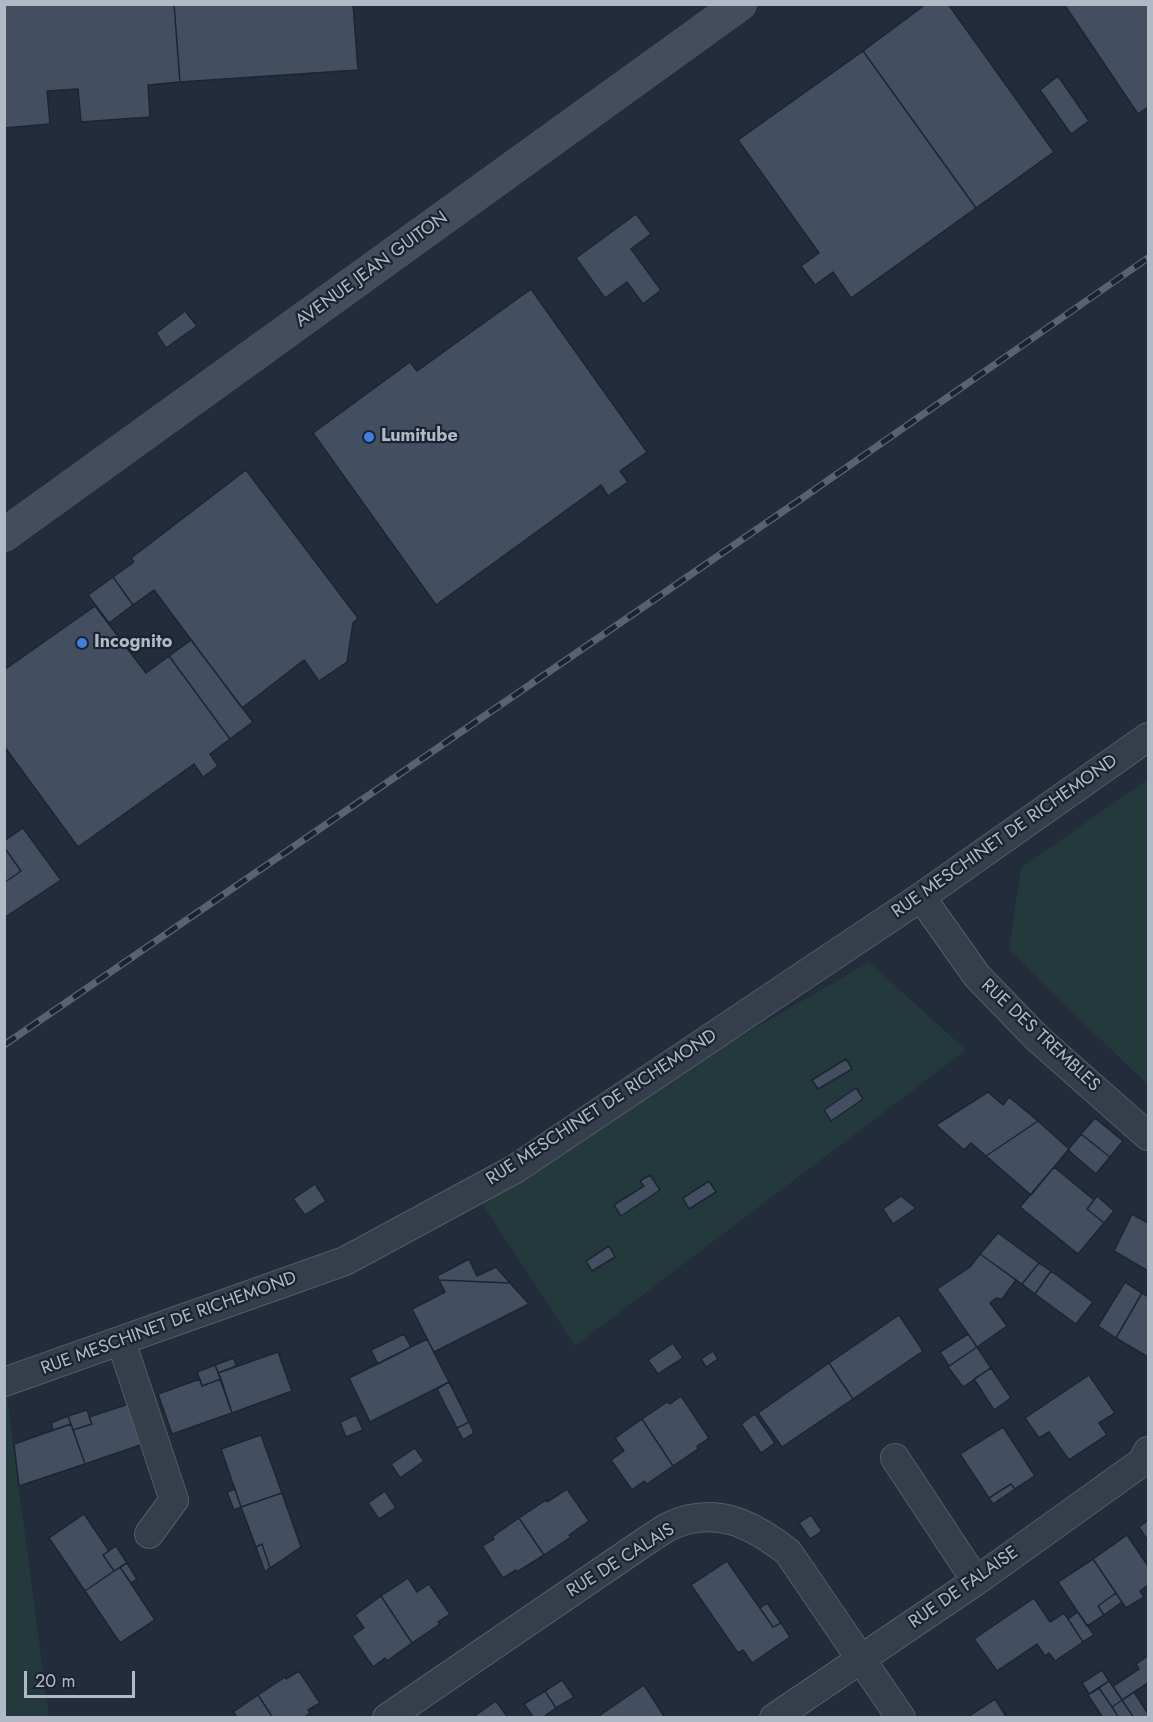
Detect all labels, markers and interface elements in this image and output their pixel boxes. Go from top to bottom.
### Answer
street label: AVENUE JEAN GUITON [292,207,452,333]
place label: Lumitube [381,426,458,448]
marker: Lumitube [362,430,376,444]
place label: Incognito [94,632,172,654]
marker: Incognito [75,636,89,650]
street label: RUE MESCHINET DE RICHEMOND [888,751,1122,923]
street label: RUE DES TREMBLES [976,975,1104,1097]
street label: RUE MESCHINET DE RICHEMOND [483,1025,721,1191]
street label: RUE MESCHINET DE RICHEMOND [38,1268,300,1380]
street label: RUE DE CALAIS [563,1519,679,1603]
street label: RUE DE FALAISE [905,1542,1023,1634]
scale bar [27,1659,138,1697]
text: 20 m [35,1668,75,1694]

